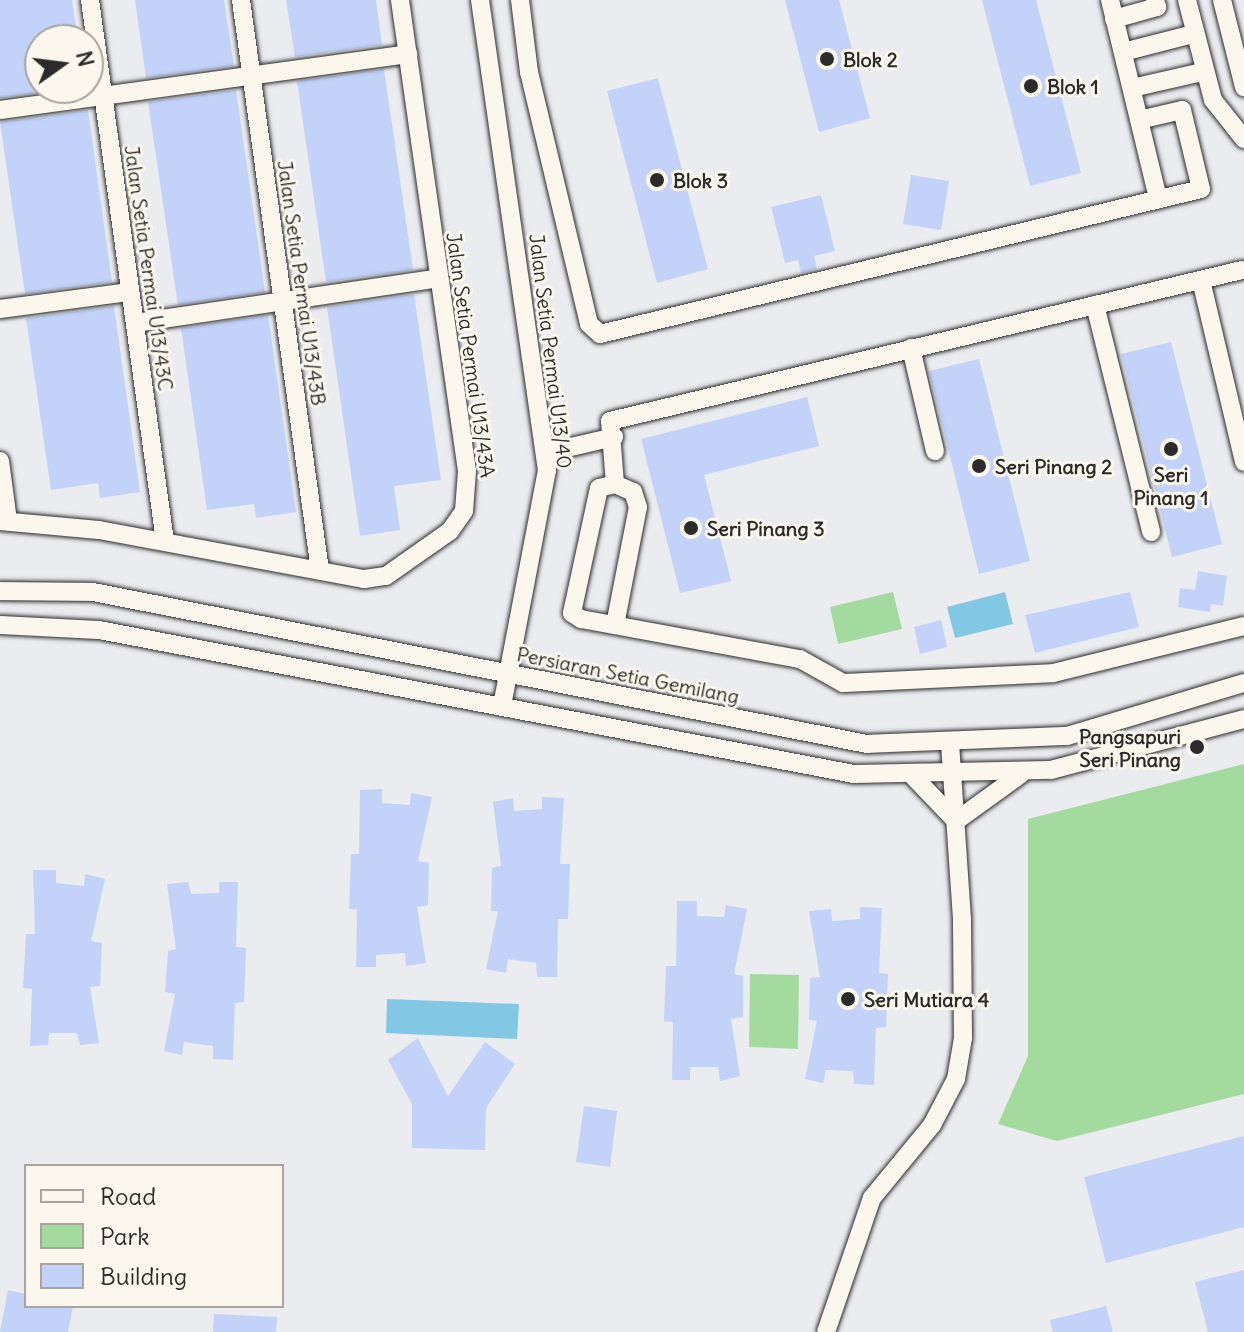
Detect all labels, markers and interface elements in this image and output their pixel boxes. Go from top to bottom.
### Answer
north arrow [24,24,104,104]
place label: Blok 2 [843,47,898,71]
text: N [70,48,101,69]
marker: Blok 2 [818,50,836,68]
place label: Blok 1 [1047,74,1099,98]
marker: Blok 1 [1022,77,1040,95]
street label: Jalan Setia Permai U13/43C [120,144,178,392]
street label: Jalan Setia Permai U13/43B [273,159,331,407]
place label: Blok 3 [673,168,728,192]
marker: Blok 3 [648,171,666,189]
street label: Jalan Setia Permai U13/43A [442,231,500,479]
street label: Jalan Setia Permai U13/40 [525,232,577,470]
marker: Seri Pinang 1 [1162,440,1180,458]
place label: Seri Pinang 2 [995,454,1112,478]
marker: Seri Pinang 2 [970,457,988,475]
place label: Seri Pinang 1 [1134,462,1208,509]
place label: Seri Pinang 3 [707,516,825,540]
marker: Seri Pinang 3 [682,519,700,537]
street label: Persiaran Setia Gemilang [515,642,741,708]
place label: Pangsapuri Seri Pinang [1079,724,1181,771]
marker: Pangsapuri Seri Pinang [1188,738,1206,756]
place label: Seri Mutiara 4 [864,987,989,1011]
marker: Seri Mutiara 4 [839,990,857,1008]
legend [24,1164,284,1308]
text: Road [100,1181,156,1211]
text: Park [100,1221,150,1251]
text: Building [100,1261,187,1291]

